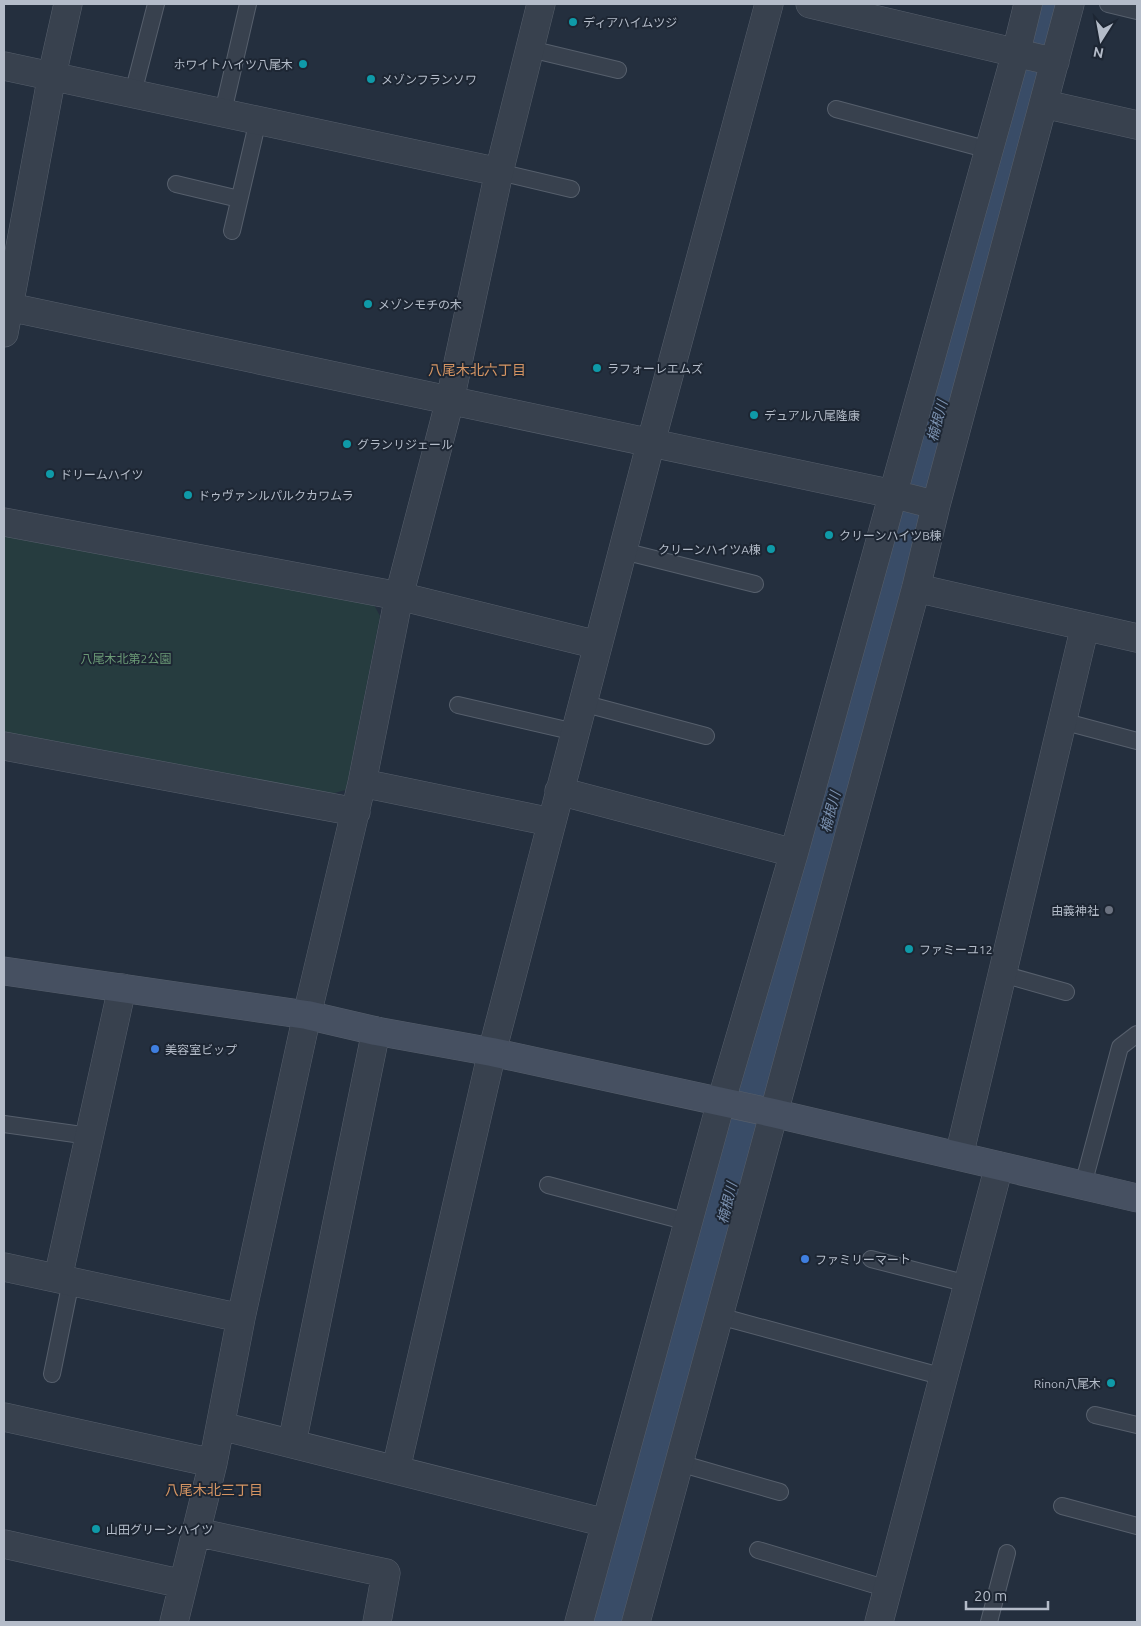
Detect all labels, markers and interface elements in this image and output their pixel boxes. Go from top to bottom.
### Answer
north arrow [1076,15,1126,65]
marker: ディアハイムツジ [567,16,579,28]
place label: ディアハイムツジ [583,16,677,29]
text: N [1092,44,1105,62]
place label: ホワイトハイツ八尾木 [173,58,293,71]
marker: ホワイトハイツ八尾木 [297,58,309,70]
marker: メゾンフランソワ [365,73,377,85]
place label: メゾンフランソワ [381,73,477,86]
marker: メゾンモチの木 [362,298,374,310]
place label: メゾンモチの木 [378,298,462,311]
district label: 八尾木北六丁目 [428,362,526,378]
marker: ラフォーレエムズ [591,362,603,374]
place label: ラフォーレエムズ [607,362,703,375]
water label: 楠根川 [924,397,951,443]
marker: デュアル八尾隆康 [748,409,760,421]
place label: デュアル八尾隆康 [764,409,860,422]
marker: グランリジェール [341,438,353,450]
place label: グランリジェール [357,438,453,451]
marker: ドリームハイツ [44,468,56,480]
place label: ドリームハイツ [60,468,143,481]
marker: ドゥヴァンルパルクカワムラ [182,489,194,501]
place label: ドゥヴァンルパルクカワムラ [198,489,353,502]
marker: クリーンハイツB棟 [823,529,835,541]
place label: クリーンハイツB棟 [839,529,942,542]
place label: クリーンハイツA棟 [658,543,761,556]
marker: クリーンハイツA棟 [765,543,777,555]
park label: 八尾木北第2公園 [81,652,171,665]
water label: 楠根川 [817,788,844,834]
place label: 由義神社 [1051,904,1099,917]
marker: 由義神社 [1103,904,1115,916]
marker: ファミーユ12 [903,943,915,955]
place label: ファミーユ12 [919,943,993,956]
marker: 美容室ビップ [149,1043,161,1055]
place label: 美容室ビップ [165,1043,237,1056]
water label: 楠根川 [714,1179,740,1225]
marker: ファミリーマート [799,1253,811,1265]
place label: ファミリーマート [815,1253,911,1266]
place label: Rinon八尾木 [1034,1377,1101,1390]
marker: Rinon八尾木 [1105,1377,1117,1389]
district label: 八尾木北三丁目 [165,1482,263,1498]
marker: 山田グリーンハイツ [90,1523,102,1535]
place label: 山田グリーンハイツ [106,1523,213,1536]
scale bar [966,1578,1048,1610]
text: 20 m [974,1587,1007,1604]

